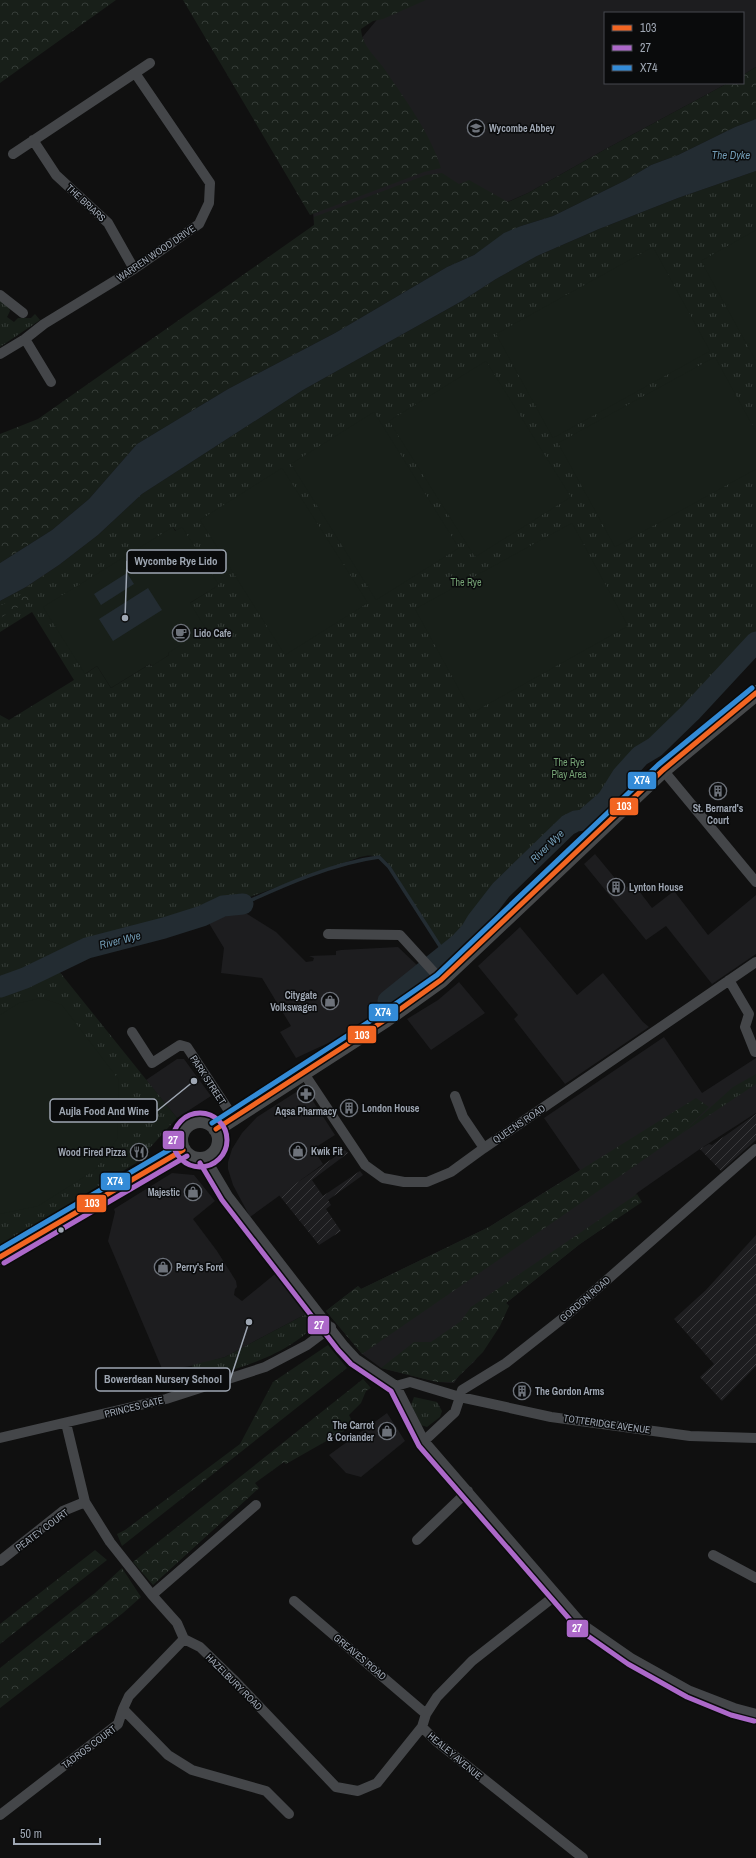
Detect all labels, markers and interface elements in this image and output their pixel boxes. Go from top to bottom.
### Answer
legend [604,12,744,84]
text: 103 [640,20,656,36]
text: 27 [640,40,651,56]
text: X74 [640,60,658,76]
school or university icon: Wycombe Abbey [466,118,486,138]
place label: Wycombe Abbey [489,122,555,135]
water label: The Dyke [712,148,750,162]
street label: THE BRIARS [64,181,109,225]
street label: WARREN WOOD DRIVE [114,222,198,284]
callout: Wycombe Rye Lido [127,550,226,573]
text: Wycombe Rye Lido [134,554,218,568]
park label: The Rye [451,576,482,589]
cafe icon: Lido Cafe [171,623,191,643]
place label: Lido Cafe [194,627,232,640]
park label: The Rye Play Area [551,756,587,781]
line badge: X74 [627,771,657,790]
text: X74 [634,773,650,787]
building icon: St. Bernard's Court [708,781,728,801]
line badge: 103 [609,797,639,816]
text: 103 [616,799,632,813]
place label: St. Bernard's Court [693,802,744,827]
water label: River Wye [527,826,567,866]
building icon: Lynton House [606,877,626,897]
place label: Lynton House [629,881,684,894]
water label: River Wye [98,928,142,952]
place label: Citygate Volkswagen [270,989,317,1014]
shop icon: Citygate Volkswagen [320,991,340,1011]
line badge: X74 [368,1003,399,1022]
text: X74 [375,1005,391,1019]
line badge: 103 [347,1025,377,1044]
text: 103 [354,1028,370,1042]
street label: PARK STREET [187,1053,229,1107]
pharmacy icon: Aqsa Pharmacy [296,1084,316,1104]
building icon: London House [339,1098,359,1118]
callout: Aujla Food And Wine [50,1099,157,1122]
place label: London House [362,1102,420,1115]
street label: QUEENS ROAD [490,1102,548,1146]
text: Aujla Food And Wine [59,1104,149,1118]
place label: Aqsa Pharmacy [275,1105,337,1118]
line badge: 27 [162,1130,185,1150]
text: 27 [168,1133,178,1147]
shop icon: Kwik Fit [288,1141,308,1161]
restaurant icon: Wood Fired Pizza [129,1142,149,1162]
place label: Kwik Fit [311,1145,343,1158]
place label: Wood Fired Pizza [58,1146,126,1159]
line badge: X74 [100,1172,131,1191]
text: X74 [107,1174,123,1188]
shop icon: Majestic [183,1182,203,1202]
place label: Majestic [148,1186,180,1199]
line badge: 103 [76,1194,107,1213]
text: 103 [84,1196,100,1210]
unlabelled marker [56,1225,66,1235]
shop icon: Perry's Ford [153,1257,173,1277]
place label: Perry's Ford [176,1261,224,1274]
street label: GORDON ROAD [557,1273,613,1325]
line badge: 27 [307,1315,330,1335]
text: 27 [314,1318,324,1332]
callout: Bowerdean Nursery School [96,1368,230,1391]
text: Bowerdean Nursery School [104,1372,222,1386]
building icon: The Gordon Arms [512,1381,532,1401]
place label: The Gordon Arms [535,1385,605,1398]
street label: PRINCES GATE [103,1393,165,1421]
street label: TOTTERIDGE AVENUE [563,1411,651,1437]
place label: The Carrot & Coriander [327,1419,375,1444]
shop icon: The Carrot & Coriander [377,1421,397,1441]
street label: PEATEY COURT [13,1506,71,1554]
line badge: 27 [566,1619,589,1638]
text: 27 [572,1621,582,1635]
street label: GREAVES ROAD [331,1631,389,1683]
street label: HAZELBURY ROAD [203,1651,265,1713]
street label: TADROS COURT [59,1722,119,1772]
street label: HEALEY AVENUE [425,1729,485,1783]
scale bar [14,1820,100,1846]
text: 50 m [20,1826,42,1842]

